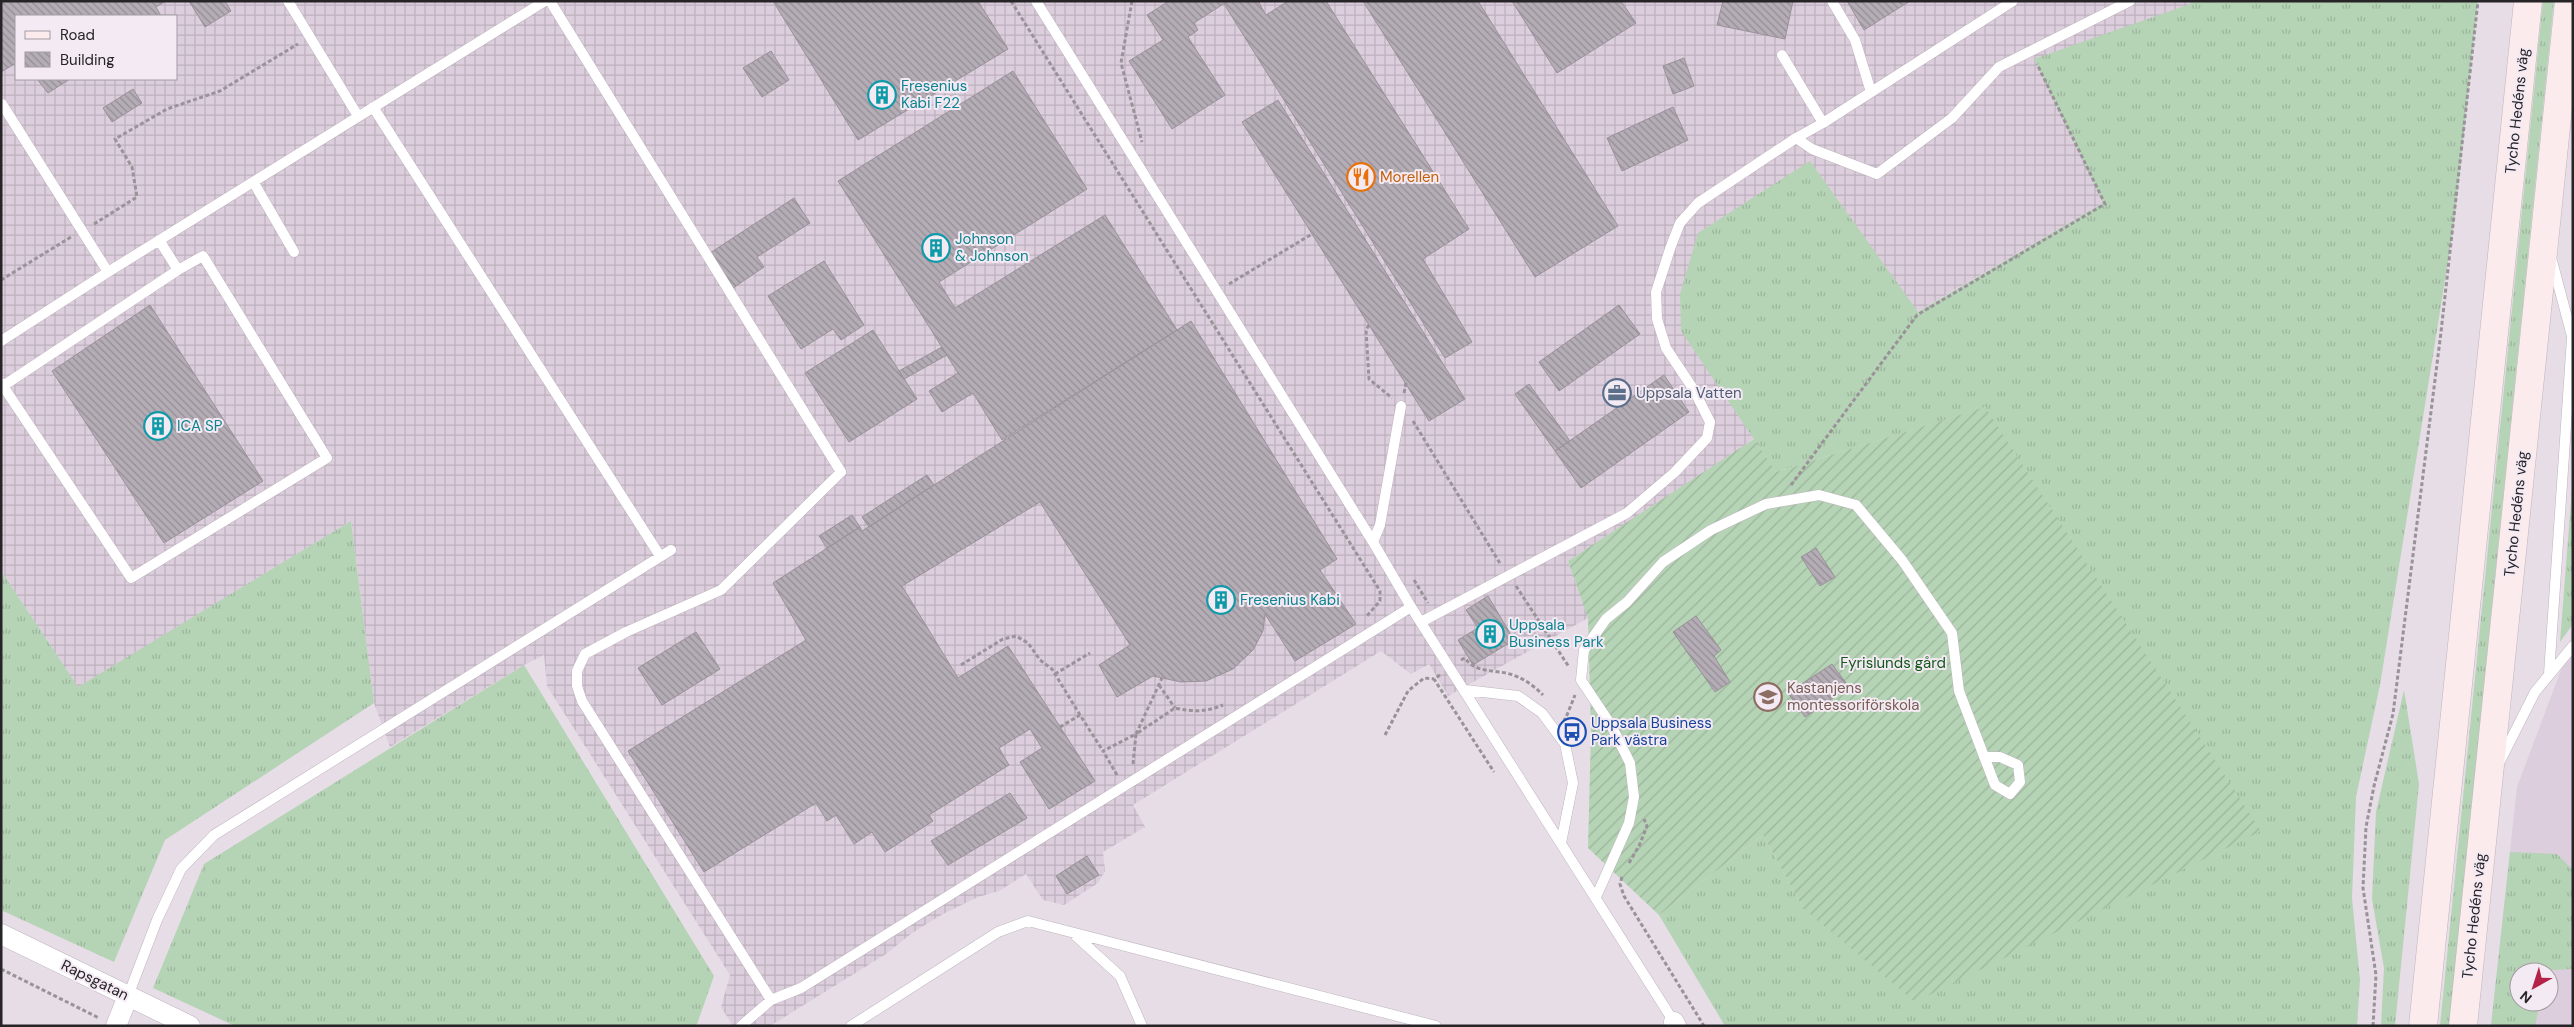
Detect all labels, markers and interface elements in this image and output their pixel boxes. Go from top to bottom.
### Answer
legend [15,15,178,80]
text: Road [60,25,95,45]
street label: Tycho Hedéns väg [2500,47,2534,175]
text: Building [60,50,115,70]
place label: Fresenius Kabi F22 [901,76,967,113]
building icon: Fresenius Kabi F22 [867,80,897,110]
restaurant icon: Morellen [1346,162,1376,192]
place label: Morellen [1380,167,1439,187]
place label: Johnson & Johnson [955,229,1029,266]
building icon: Johnson & Johnson [921,233,951,263]
office icon: Uppsala Vatten [1602,378,1632,408]
place label: Uppsala Vatten [1636,383,1742,403]
building icon: ICA SP [143,411,173,441]
place label: ICA SP [177,416,223,436]
street label: Tycho Hedéns väg [2499,450,2533,578]
building icon: Fresenius Kabi [1206,585,1236,615]
place label: Fresenius Kabi [1240,590,1340,610]
place label: Uppsala Business Park [1509,615,1604,652]
building icon: Uppsala Business Park [1475,619,1505,649]
park label: Fyrislunds gård [1840,653,1946,673]
place label: Kastanjens montessoriförskola [1787,678,1919,715]
school or university icon: Kastanjens montessoriförskola [1753,682,1783,712]
place label: Uppsala Business Park västra [1591,713,1712,750]
bus stop icon: Uppsala Business Park västra [1557,717,1587,747]
street label: Tycho Hedéns väg [2457,852,2491,980]
street label: Rapsgatan [58,955,132,1005]
north arrow [2509,962,2559,1012]
text: N [2516,987,2535,1007]

